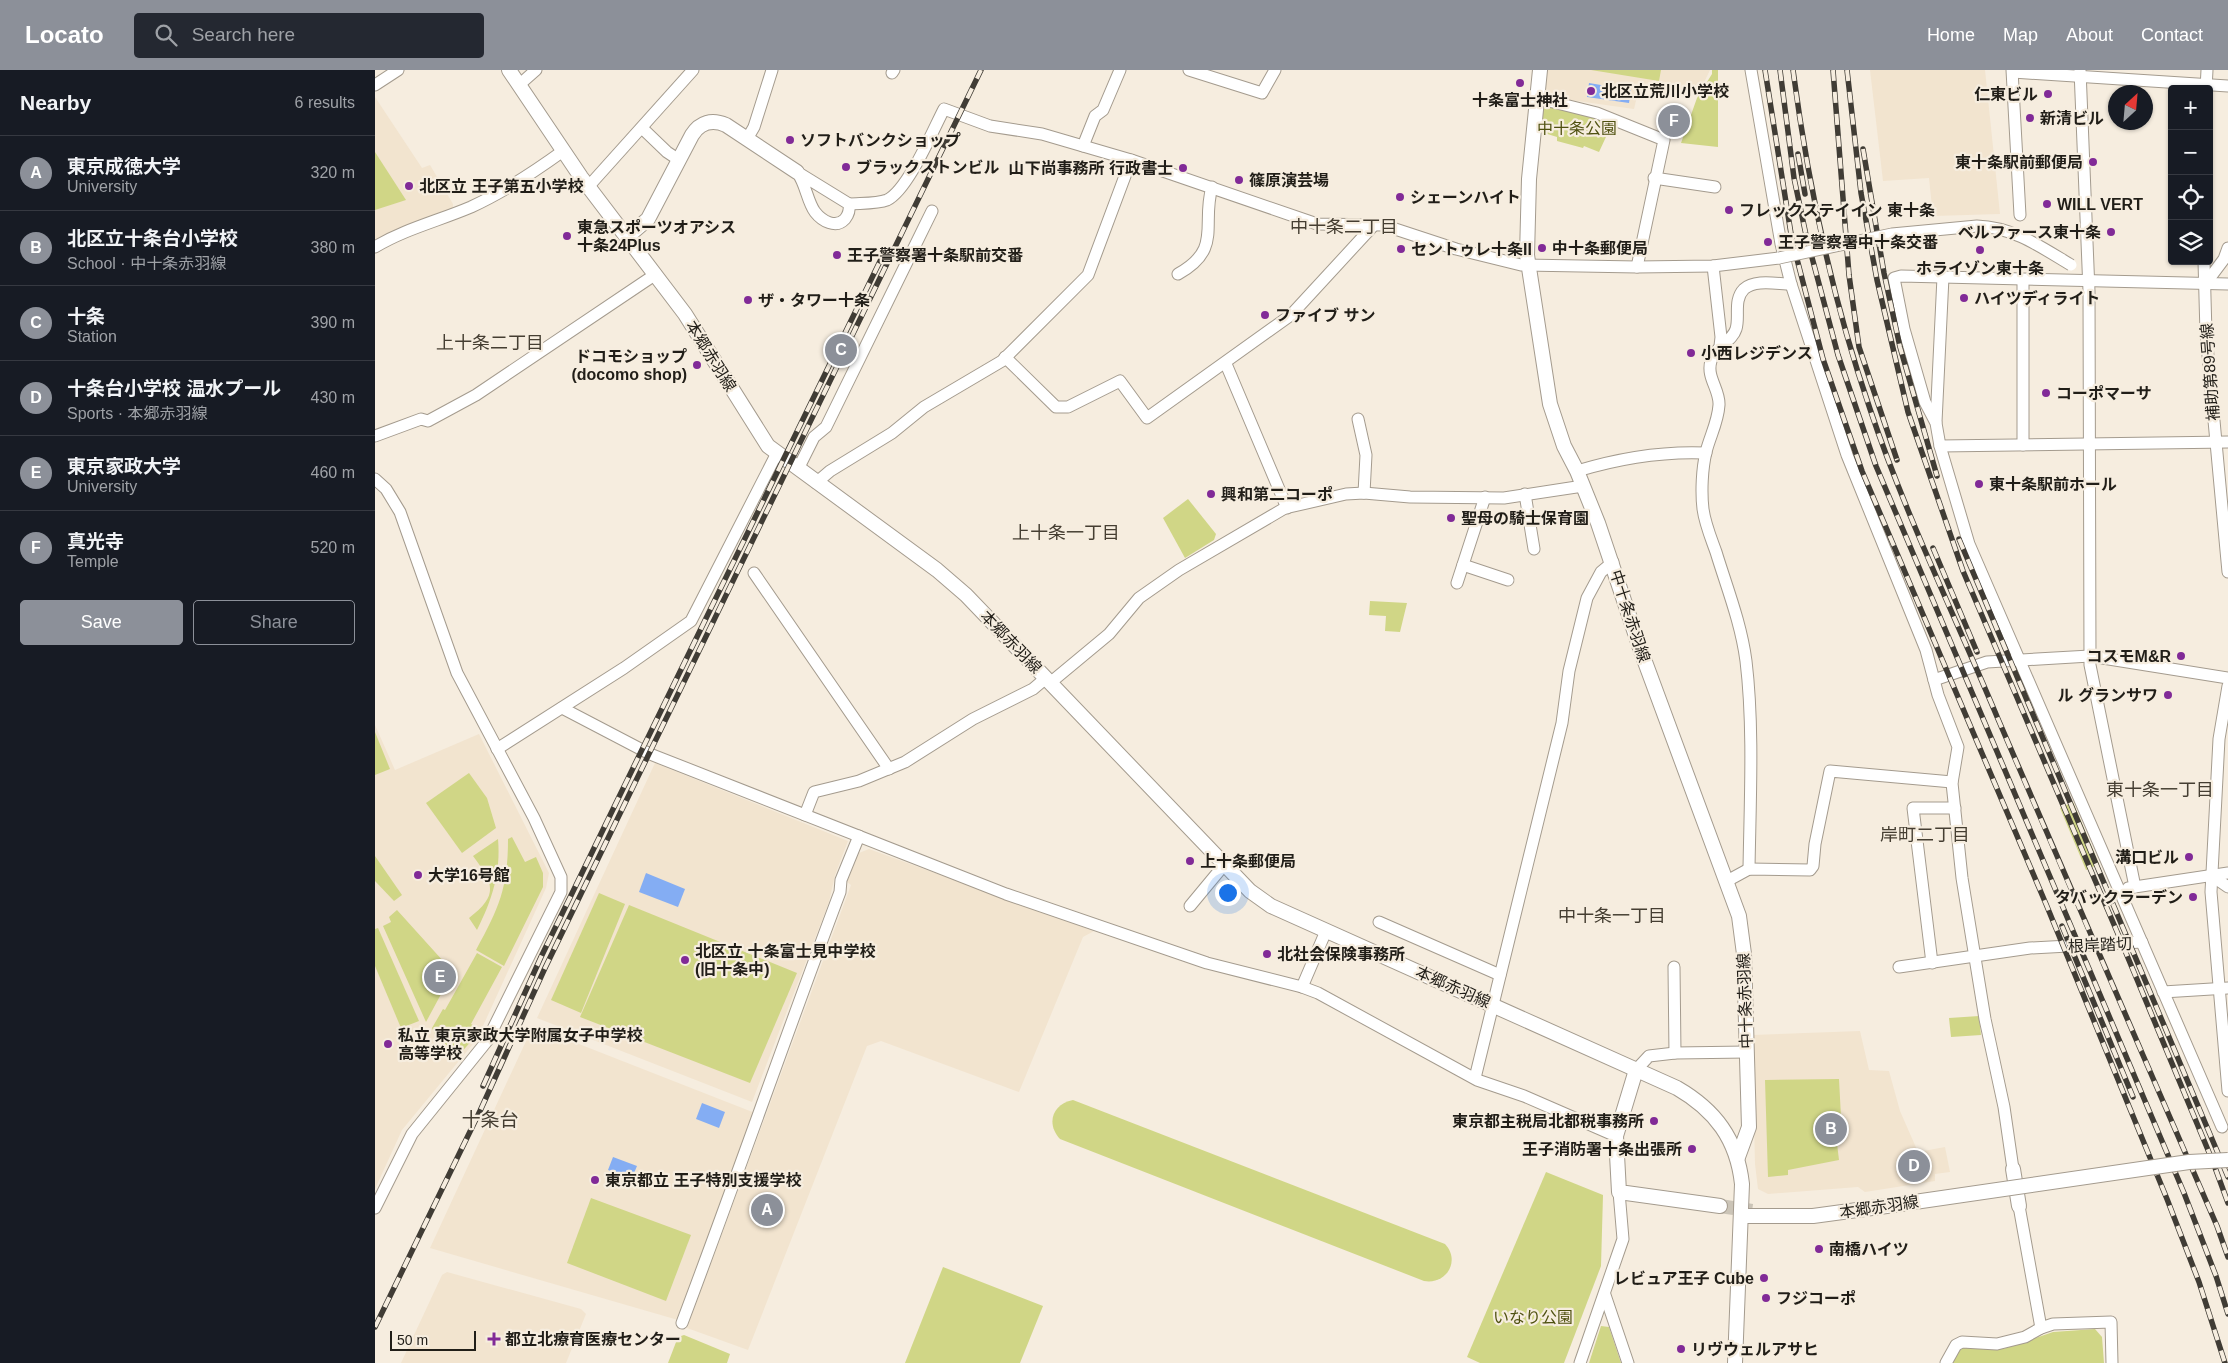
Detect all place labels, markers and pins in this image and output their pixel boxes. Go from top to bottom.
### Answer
marker: 十条富士神社 [1514,77,1526,89]
place label: 北区立荒川小学校 [1601,83,1729,100]
marker: 北区立荒川小学校 [1585,85,1597,97]
place label: 仁東ビル [1974,86,2038,103]
marker: 仁東ビル [2042,88,2054,100]
place label: 十条富士神社 [1472,91,1568,109]
pin: F [1658,102,1690,140]
place label: 新清ビル [2040,110,2104,127]
marker: 新清ビル [2024,112,2036,124]
place label: ソフトバンクショップ [800,132,961,149]
marker: ソフトバンクショップ [784,134,796,146]
place label: 東十条駅前郵便局 [1955,154,2083,171]
marker: 東十条駅前郵便局 [2087,156,2099,168]
place label: ブラックストンビル [856,159,1000,176]
place label: 山下尚事務所 行政書士 [1009,160,1173,177]
marker: ブラックストンビル [840,161,852,173]
marker: 山下尚事務所 行政書士 [1177,162,1189,174]
place label: 篠原演芸場 [1249,172,1329,189]
marker: 篠原演芸場 [1233,174,1245,186]
place label: 北区立 王子第五小学校 [419,178,583,195]
marker: 北区立 王子第五小学校 [403,180,415,192]
place label: シェーンハイト [1410,189,1521,206]
marker: シェーンハイト [1394,191,1406,203]
place label: WILL VERT [2057,196,2143,213]
marker: WILL VERT [2041,198,2053,210]
place label: フレックステイイン 東十条 [1739,202,1935,219]
marker: フレックステイイン 東十条 [1723,204,1735,216]
place label: 東急スポーツオアシス 十条24Plus [577,219,736,254]
place label: ベルファース東十条 [1958,224,2101,241]
marker: ベルファース東十条 [2105,226,2117,238]
marker: 東急スポーツオアシス 十条24Plus [561,230,573,242]
place label: 王子警察署中十条交番 [1778,234,1938,251]
marker: 王子警察署中十条交番 [1762,236,1774,248]
place label: 中十条郵便局 [1552,240,1648,257]
place label: セントゥレ十条II [1411,241,1532,258]
marker: 中十条郵便局 [1536,242,1548,254]
marker: セントゥレ十条II [1395,243,1407,255]
marker: ホライゾン東十条 [1974,244,1986,256]
place label: 王子警察署十条駅前交番 [847,247,1023,264]
marker: 王子警察署十条駅前交番 [831,249,843,261]
place label: ホライゾン東十条 [1916,260,2044,277]
place label: ハイツディライト [1974,290,2101,307]
place label: ザ・タワー十条 [758,292,870,309]
marker: ハイツディライト [1958,292,1970,304]
marker: ザ・タワー十条 [742,294,754,306]
place label: ファイブ サン [1275,307,1375,324]
marker: ファイブ サン [1259,309,1271,321]
pin: C [825,331,857,369]
place label: 小西レジデンス [1701,345,1813,362]
marker: 小西レジデンス [1685,347,1697,359]
place label: ドコモショップ (docomo shop) [571,348,687,383]
marker: ドコモショップ (docomo shop) [691,359,703,371]
place label: コーポマーサ [2056,385,2152,402]
marker: コーポマーサ [2040,387,2052,399]
place label: 東十条駅前ホール [1989,476,2117,493]
marker: 東十条駅前ホール [1973,478,1985,490]
place label: 興和第二コーポ [1221,486,1333,503]
marker: 興和第二コーポ [1205,488,1217,500]
place label: 聖母の騎士保育園 [1461,510,1589,527]
marker: 聖母の騎士保育園 [1445,512,1457,524]
place label: コスモM&R [2087,648,2171,665]
marker: コスモM&R [2175,650,2187,662]
place label: ル グランサワ [2058,686,2158,704]
marker: ル グランサワ [2162,689,2174,701]
place label: 溝口ビル [2115,849,2179,866]
marker: 溝口ビル [2183,851,2195,863]
place label: 上十条郵便局 [1200,853,1296,870]
marker: 上十条郵便局 [1184,855,1196,867]
place label: 大学16号館 [428,867,510,884]
marker: 大学16号館 [412,869,424,881]
place label: タバックラーデン [2055,889,2183,906]
marker: タバックラーデン [2187,891,2199,903]
place label: 北区立 十条富士見中学校 (旧十条中) [695,943,875,978]
place label: 北社会保険事務所 [1277,945,1405,963]
marker: 北社会保険事務所 [1261,948,1273,960]
marker: 北区立 十条富士見中学校 (旧十条中) [679,954,691,966]
pin: E [424,958,456,996]
place label: 私立 東京家政大学附属女子中学校 高等学校 [398,1027,642,1062]
marker: 私立 東京家政大学附属女子中学校 高等学校 [382,1038,394,1050]
pin: B [1815,1110,1847,1148]
place label: 東京都主税局北都税事務所 [1452,1113,1644,1130]
marker: 東京都主税局北都税事務所 [1648,1115,1660,1127]
place label: 王子消防署十条出張所 [1522,1141,1682,1158]
marker: 王子消防署十条出張所 [1686,1143,1698,1155]
pin: D [1898,1147,1930,1185]
place label: 東京都立 王子特別支援学校 [605,1172,801,1189]
marker: 東京都立 王子特別支援学校 [589,1174,601,1186]
pin: A [751,1191,783,1229]
place label: 南橋ハイツ [1829,1241,1909,1258]
marker: 南橋ハイツ [1813,1243,1825,1255]
place label: レビュア王子 Cube [1614,1270,1754,1287]
marker: レビュア王子 Cube [1758,1272,1770,1284]
place label: フジコーポ [1776,1290,1856,1307]
marker: フジコーポ [1760,1292,1772,1304]
place label: 都立北療育医療センター [505,1331,681,1348]
marker: 都立北療育医療センター [487,1332,501,1346]
place label: リヴウェルアサヒ [1691,1341,1819,1358]
marker: リヴウェルアサヒ [1675,1343,1687,1355]

